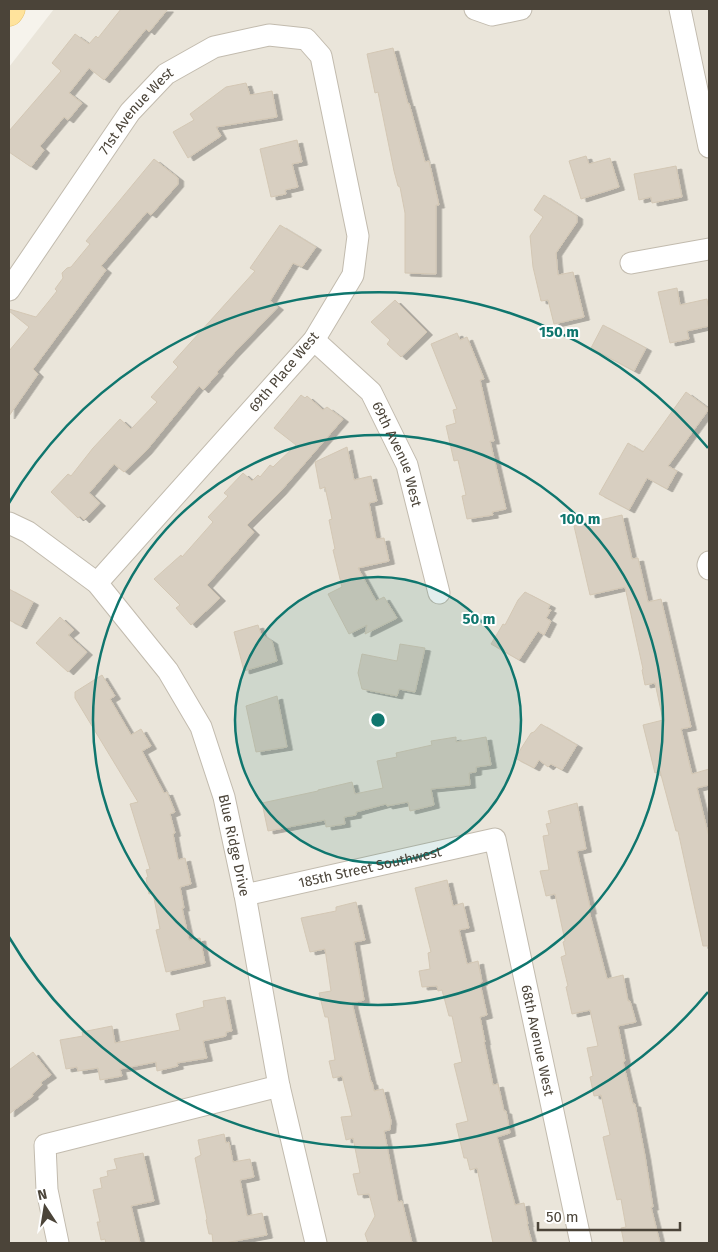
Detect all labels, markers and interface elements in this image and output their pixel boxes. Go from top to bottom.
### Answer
street label: 71st Avenue West [95,63,177,158]
text: 150 m [539,323,579,341]
street label: 69th Place West [245,328,323,416]
street label: 69th Avenue West [368,399,426,509]
text: 100 m [560,510,600,528]
text: 50 m [462,610,496,628]
centre of rings [369,711,387,729]
street label: Blue Ridge Drive [215,793,254,898]
street label: 185th Street Southwest [297,843,444,891]
street label: 68th Avenue West [518,983,558,1098]
north arrow [20,1182,70,1232]
text: N [36,1185,49,1204]
scale bar [538,1200,680,1232]
text: 50 m [546,1208,579,1226]

